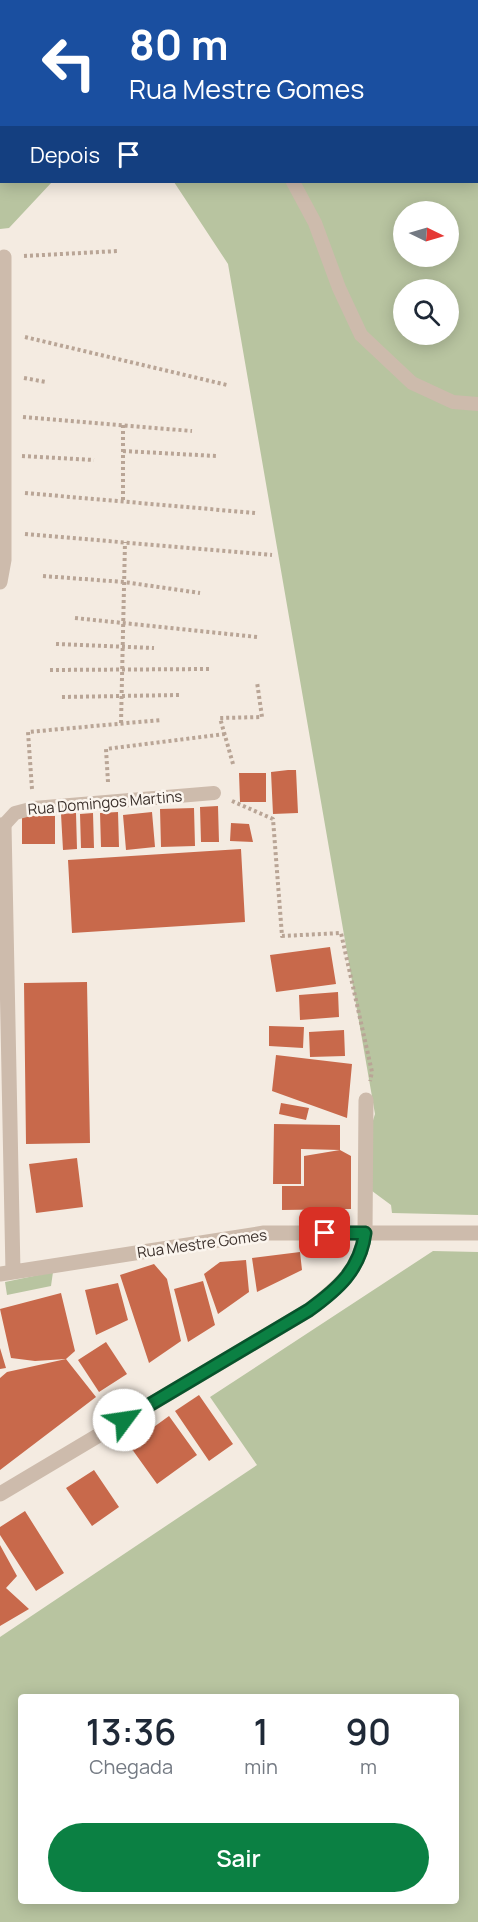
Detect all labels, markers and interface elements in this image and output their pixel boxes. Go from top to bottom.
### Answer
text: 80 m [129,15,229,73]
icon: left [30,24,108,102]
text: Rua Mestre Gomes [129,70,364,107]
icon: arrive [112,138,145,171]
text: Depois [30,140,100,170]
north arrow [393,201,459,267]
map controls [393,201,459,345]
button: search [393,279,459,345]
street label: Rua Domingos Martins [27,785,183,820]
pin [299,1207,350,1258]
icon: arrive [308,1216,341,1249]
street label: Rua Mestre Gomes [136,1224,268,1263]
position arrow [92,1388,156,1452]
text: 13:36 [86,1707,176,1756]
text: 1 [253,1707,269,1756]
text: 90 [346,1707,391,1756]
text: Chegada [89,1753,173,1780]
text: min [244,1753,278,1780]
text: m [360,1753,377,1780]
button: Sair [48,1823,429,1892]

